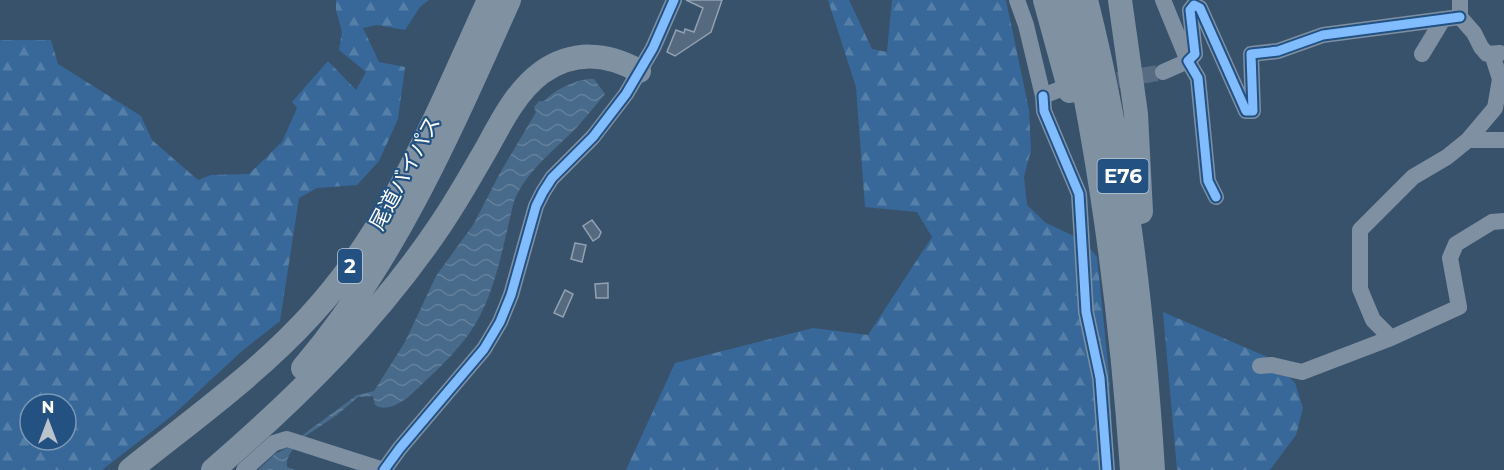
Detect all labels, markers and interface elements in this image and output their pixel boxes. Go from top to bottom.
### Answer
street label: 尾道バイパス [364,111,445,234]
road number: E76 [1098,159,1148,193]
road number: 2 [338,249,362,283]
north arrow [18,392,78,452]
text: N [42,398,54,417]

